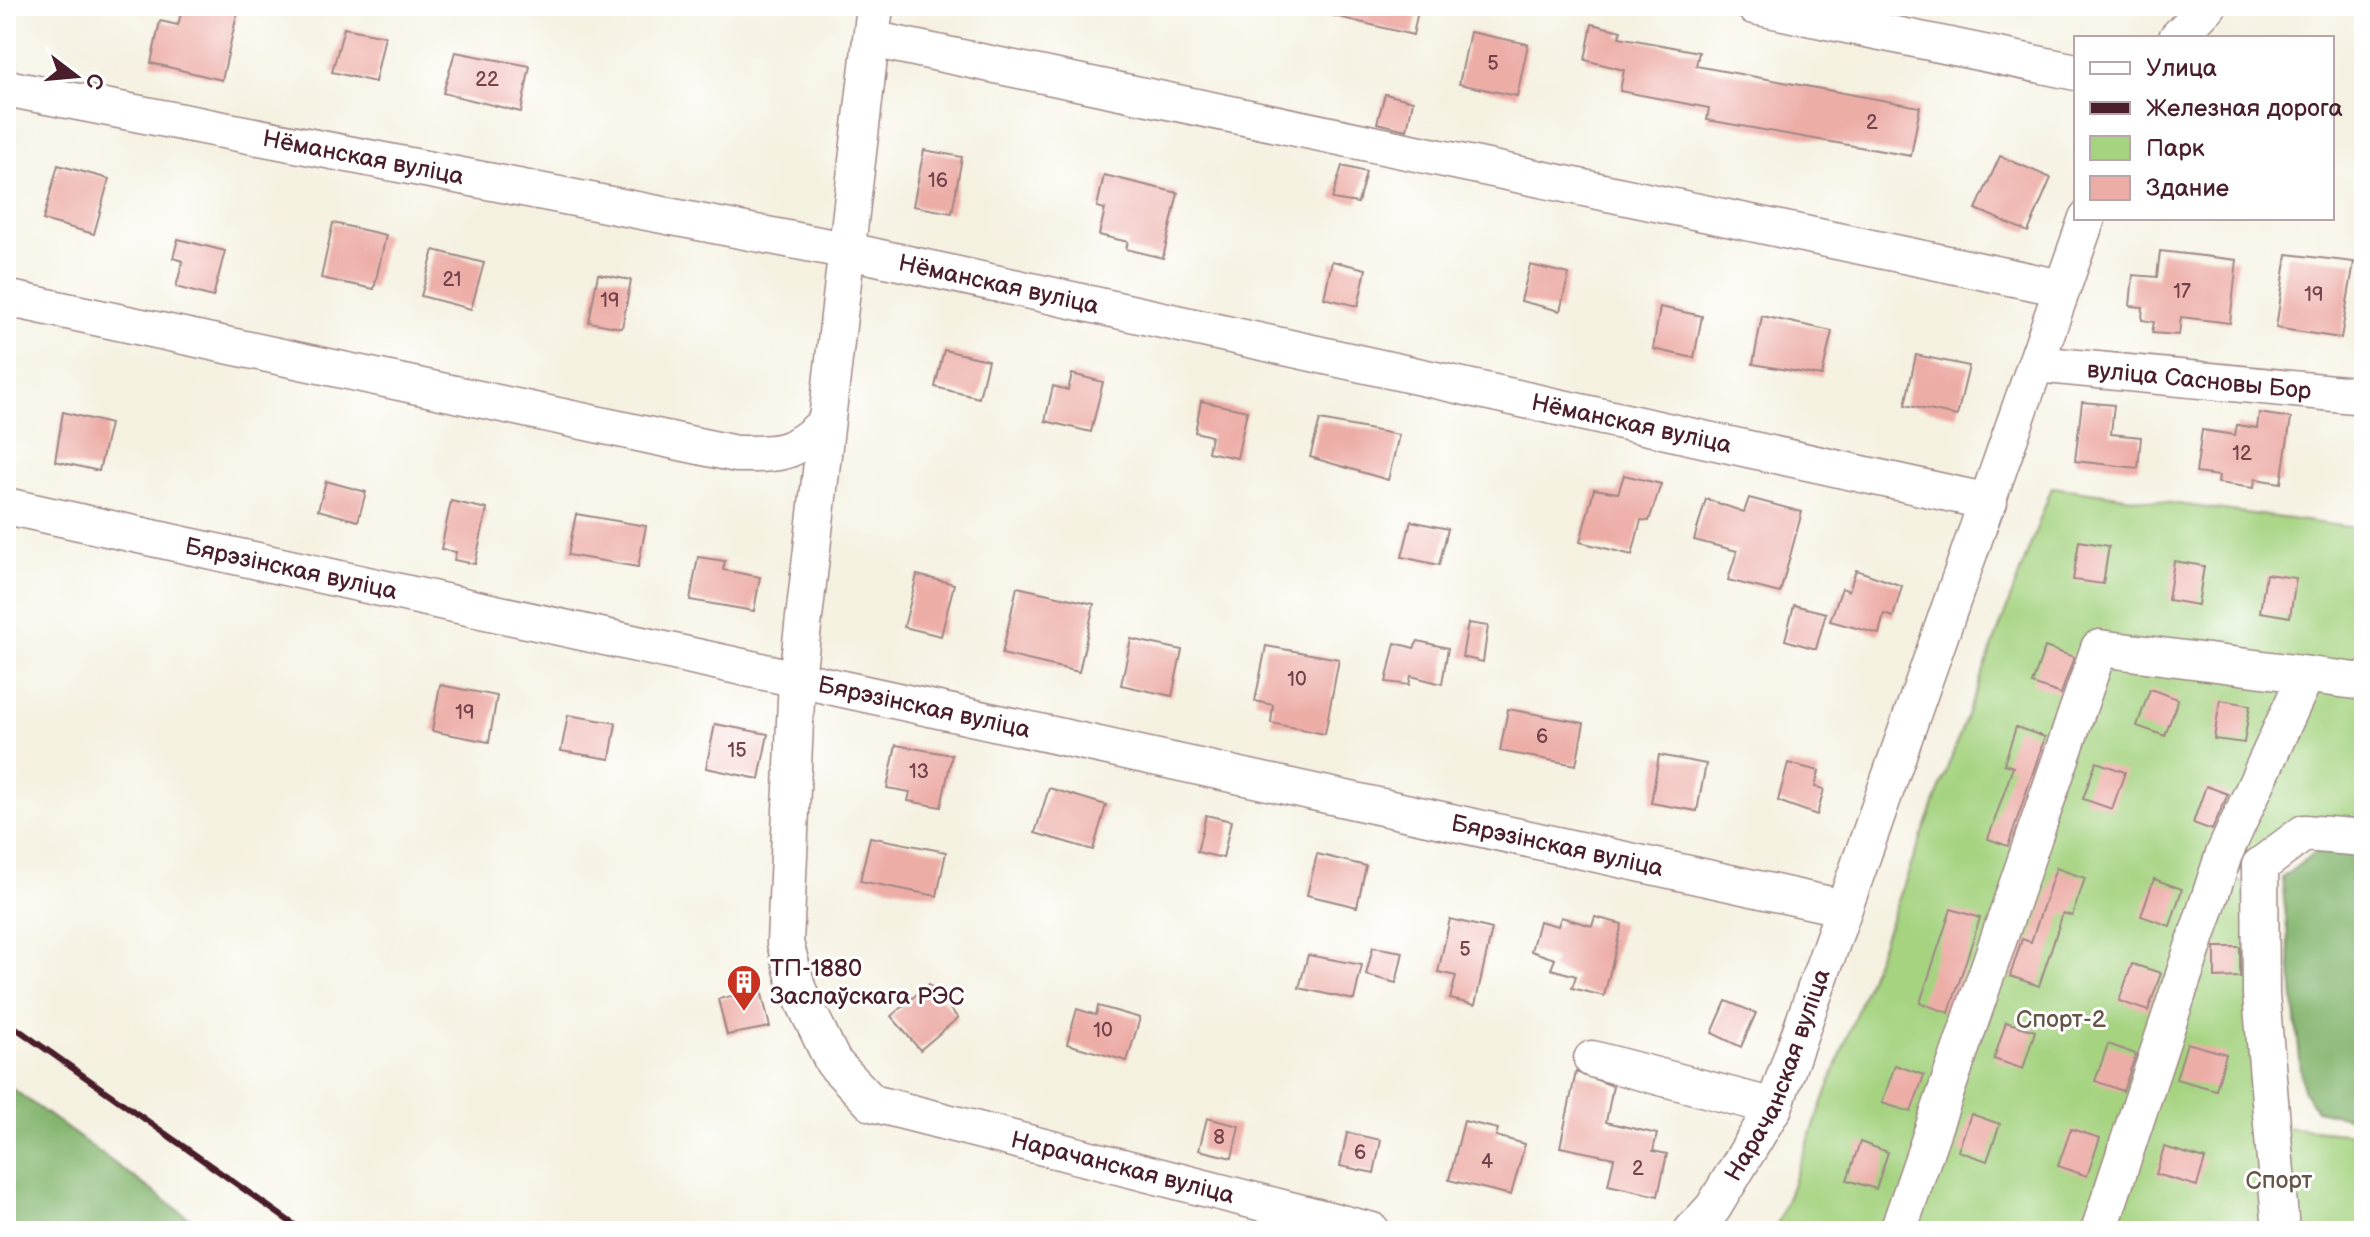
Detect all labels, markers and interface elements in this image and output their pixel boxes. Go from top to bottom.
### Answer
north arrow [36,36,116,116]
legend [2074,36,2334,220]
house number: 5 [1487,52,1499,76]
text: Улица [2146,54,2217,83]
house number: 22 [475,68,499,92]
text: С [79,70,109,92]
text: Железная дорога [2146,94,2343,123]
house number: 2 [1866,111,1878,135]
street label: Нёманская вуліца [260,123,466,191]
text: Парк [2146,134,2205,163]
house number: 16 [928,169,948,193]
text: Здание [2146,174,2229,203]
street label: Нёманская вуліца [896,248,1102,320]
house number: 21 [442,268,462,292]
house number: 17 [2173,280,2191,304]
house number: 19 [2304,283,2324,307]
house number: 19 [600,289,620,313]
street label: вуліца Сасновы Бор [2086,355,2313,405]
street label: Нёманская вуліца [1529,387,1735,459]
house number: 12 [2232,442,2252,466]
street label: Бярэзінская вуліца [182,531,400,606]
house number: 10 [1287,668,1307,692]
street label: Бярэзінская вуліца [815,670,1033,744]
house number: 19 [455,701,475,725]
house number: 6 [1536,725,1548,749]
house number: 15 [727,739,747,763]
house number: 13 [909,760,929,784]
street label: Бярэзінская вуліца [1449,808,1666,883]
house number: 5 [1459,938,1471,962]
place label: ТП-1880 Заслаўскага РЭС [770,954,964,1011]
building icon: ТП-1880 Заслаўскага РЭС [725,963,763,1013]
street label: Нарачанская вуліца [1718,965,1836,1186]
park label: Спорт-2 [2016,1005,2106,1034]
house number: 10 [1093,1019,1113,1043]
street label: Нарачанская вуліца [1008,1125,1238,1210]
house number: 8 [1213,1126,1225,1150]
house number: 6 [1354,1141,1366,1165]
house number: 4 [1481,1150,1493,1174]
house number: 2 [1632,1157,1644,1181]
park label: Спорт [2246,1166,2312,1195]

